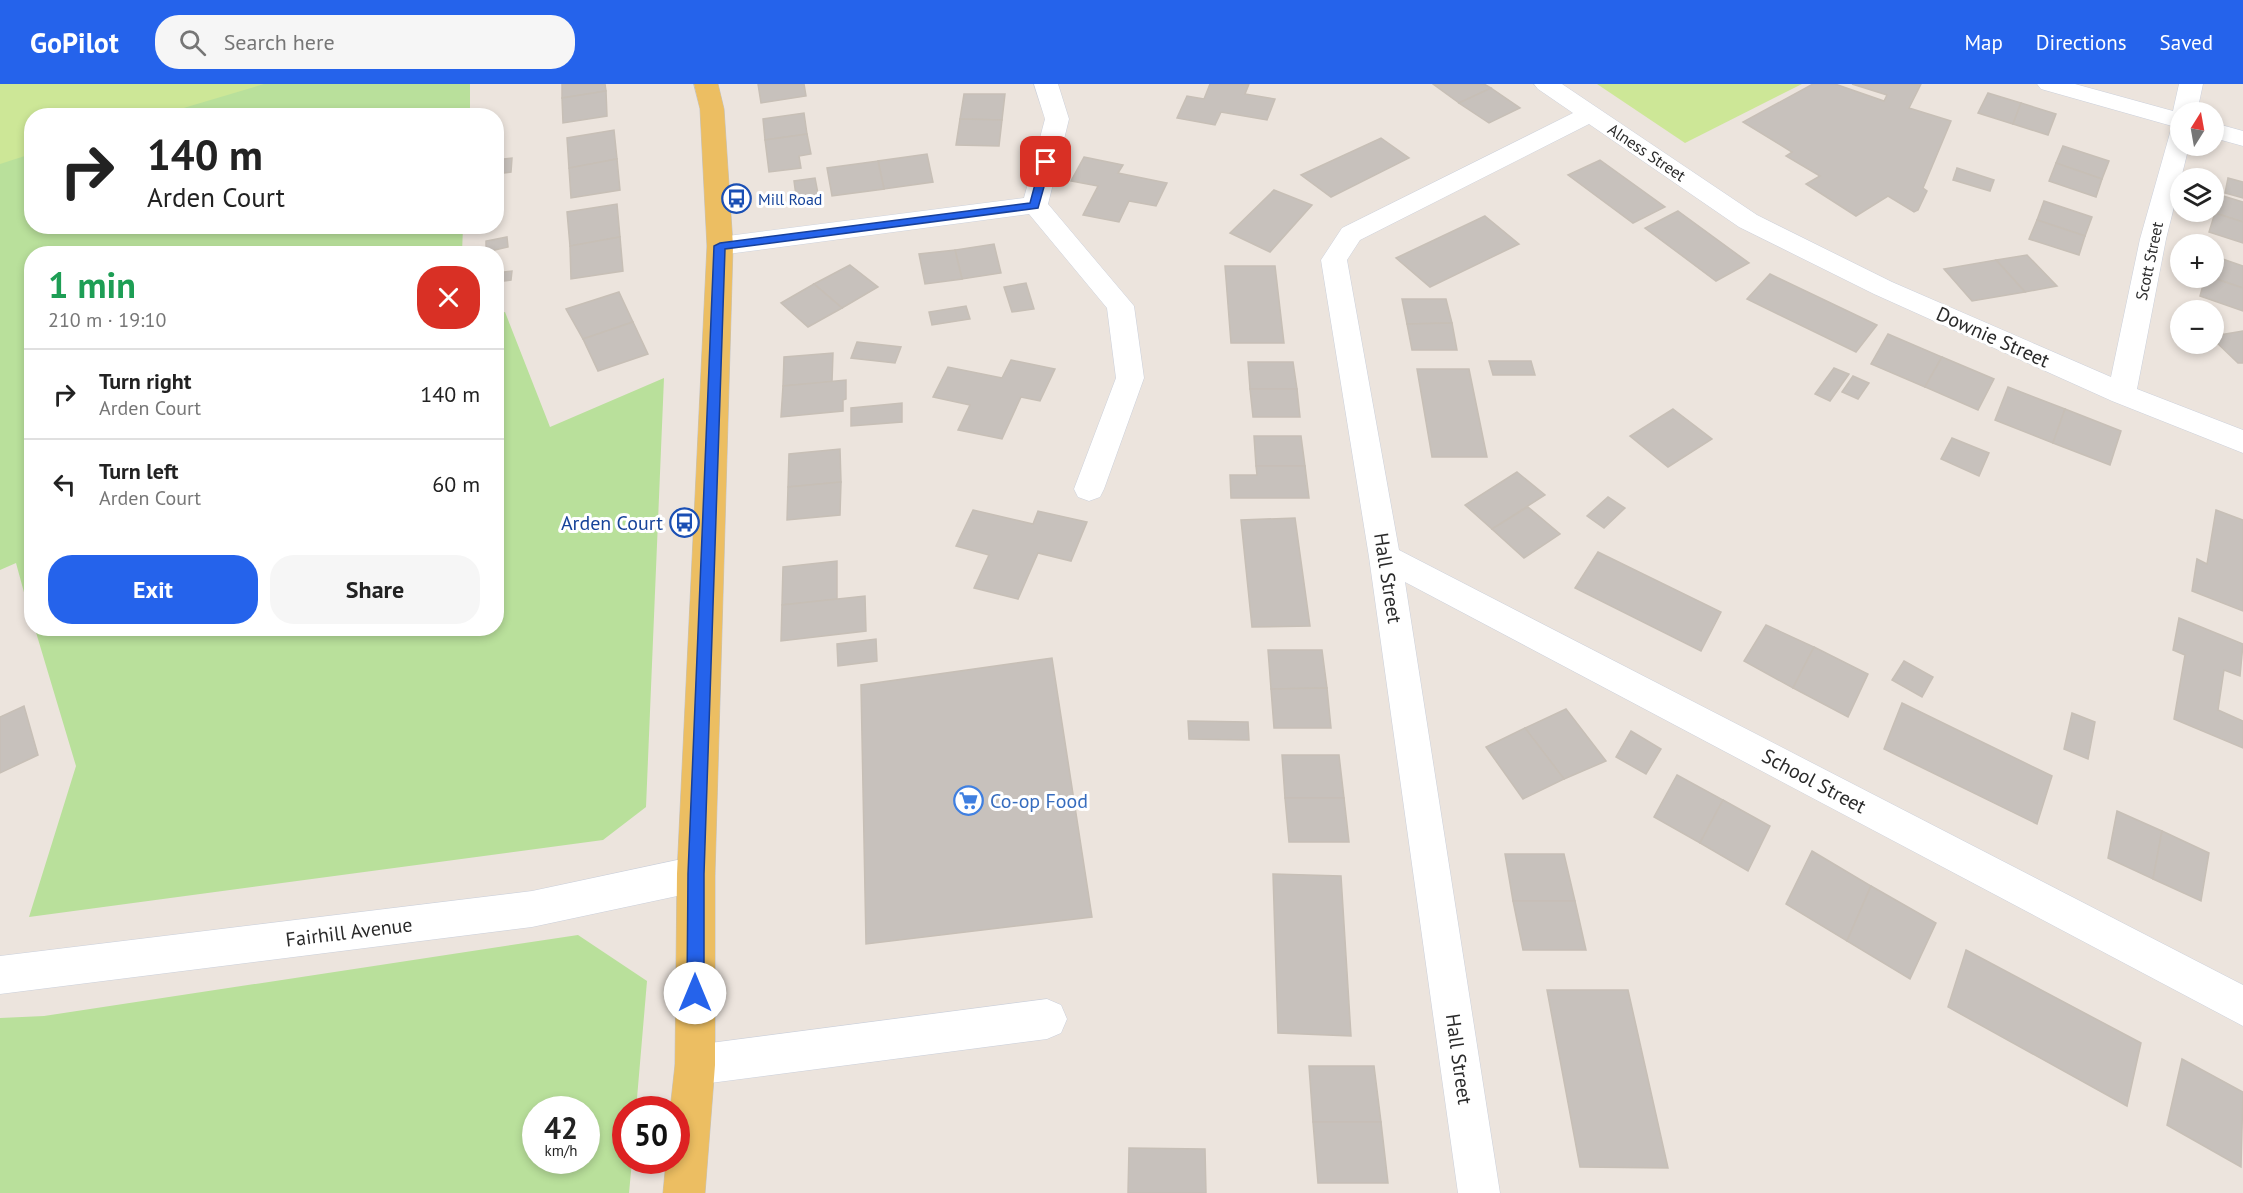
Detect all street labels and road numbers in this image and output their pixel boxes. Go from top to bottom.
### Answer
street label: Alness Street [1604,119,1690,186]
street label: Scott Street [2131,219,2167,302]
street label: Downie Street [1932,300,2054,374]
street label: Hall Street [1368,531,1408,625]
street label: School Street [1757,743,1871,819]
street label: Fairhill Avenue [284,911,414,953]
street label: Hall Street [1440,1012,1478,1106]

